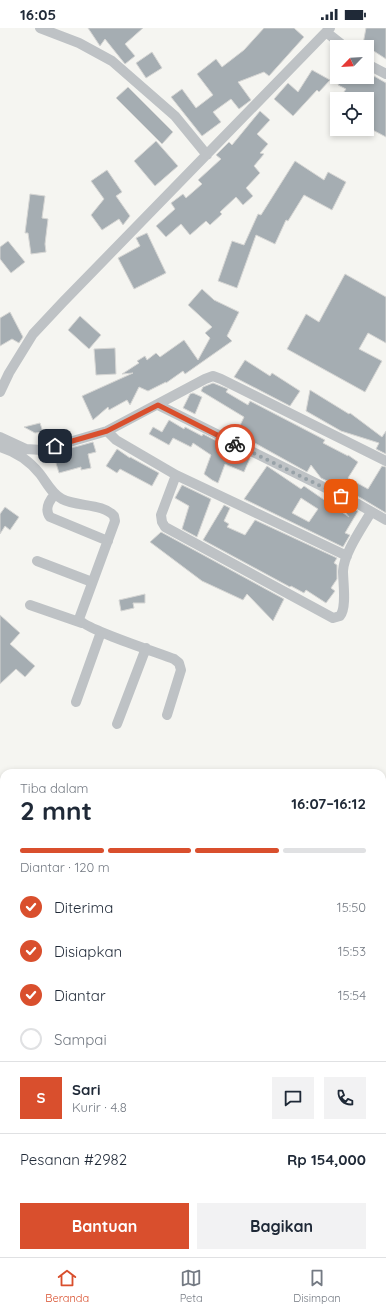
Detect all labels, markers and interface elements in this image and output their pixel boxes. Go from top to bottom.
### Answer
text: 16:05 [20,5,56,24]
north arrow [330,40,374,84]
map controls [330,40,374,136]
button: locate [330,92,374,136]
courier [215,424,255,464]
pin [38,429,72,463]
icon: bike [224,433,246,455]
icon: home [44,435,66,457]
pin [324,479,358,513]
icon: bag [330,485,352,507]
text: Tiba dalam [20,780,88,796]
text: 2 mnt [20,794,92,827]
text: 16:07–16:12 [291,794,366,813]
text: Diantar · 120 m [20,859,110,875]
icon: check [20,896,42,918]
text: Diterima [54,898,113,917]
text: 15:50 [337,899,366,915]
icon: check [20,940,42,962]
text: Disiapkan [54,942,122,961]
text: 15:53 [338,943,366,959]
icon: check [20,984,42,1006]
text: Diantar [54,986,106,1005]
text: 15:54 [338,987,366,1003]
text: Sampai [54,1030,107,1049]
button: chat [272,1077,314,1119]
button: phone [324,1077,366,1119]
text: Sari [72,1080,100,1099]
text: S [37,1088,45,1107]
text: Kurir · 4.8 [72,1099,127,1115]
text: Pesanan #2982 [20,1150,127,1169]
text: Rp 154,000 [287,1150,366,1169]
button: Bantuan [20,1203,189,1249]
button: Bagikan [197,1203,366,1249]
tab: Beranda [45,1267,89,1305]
tab: Peta [180,1267,203,1305]
tab: Disimpan [293,1267,341,1305]

